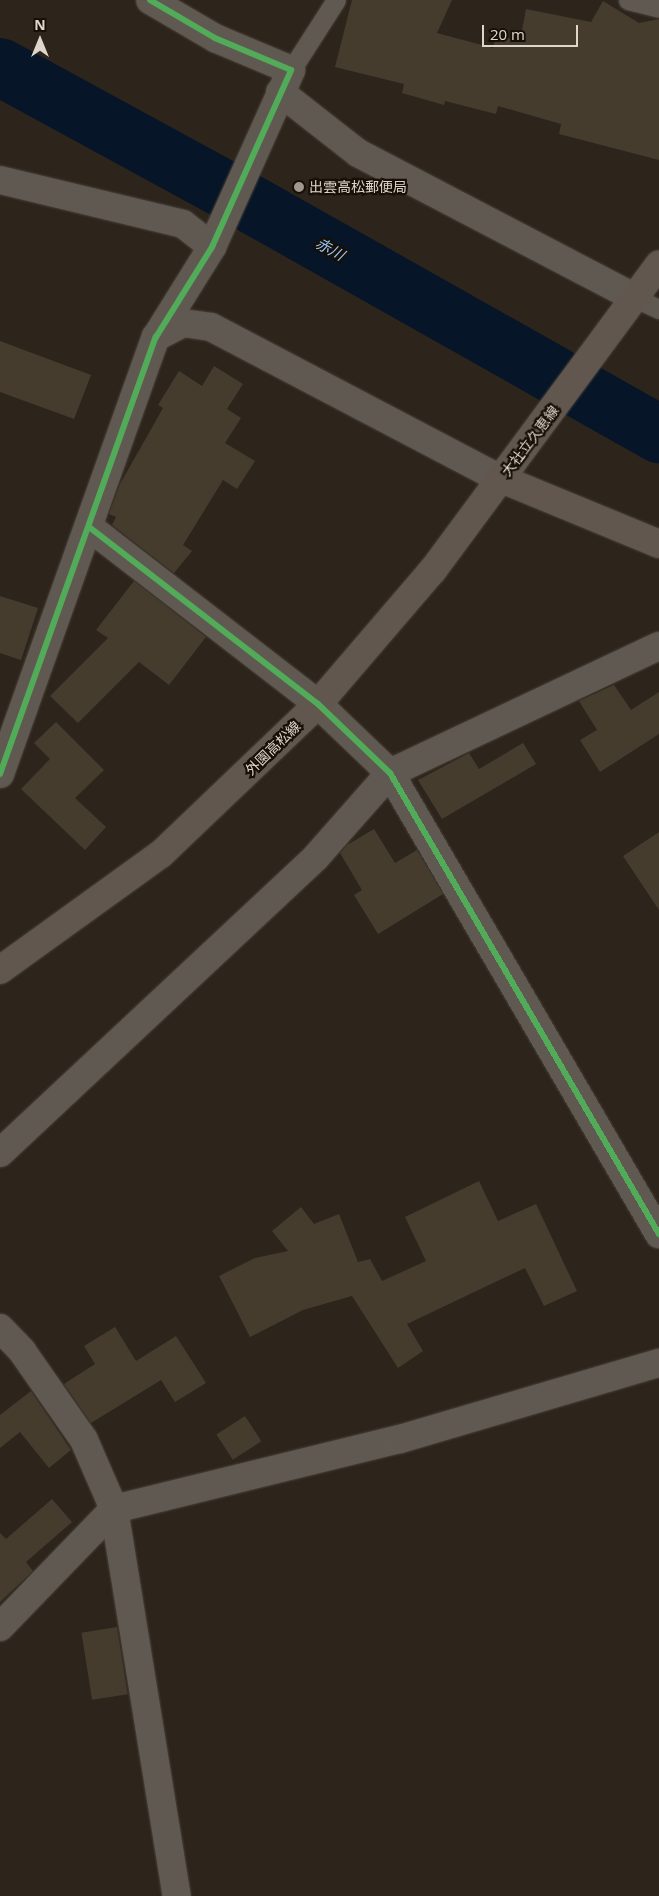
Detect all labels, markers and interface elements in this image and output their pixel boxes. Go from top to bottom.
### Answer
north arrow [15,15,65,65]
text: N [34,15,46,34]
scale bar [484,15,580,47]
text: 20 m [490,24,525,44]
place label: 出雲高松郵便局 [309,179,407,195]
marker: 出雲高松郵便局 [293,181,305,193]
water label: 赤川 [313,234,347,264]
street label: 大社立久恵線 [498,402,562,480]
street label: 外園高松線 [242,718,304,778]

